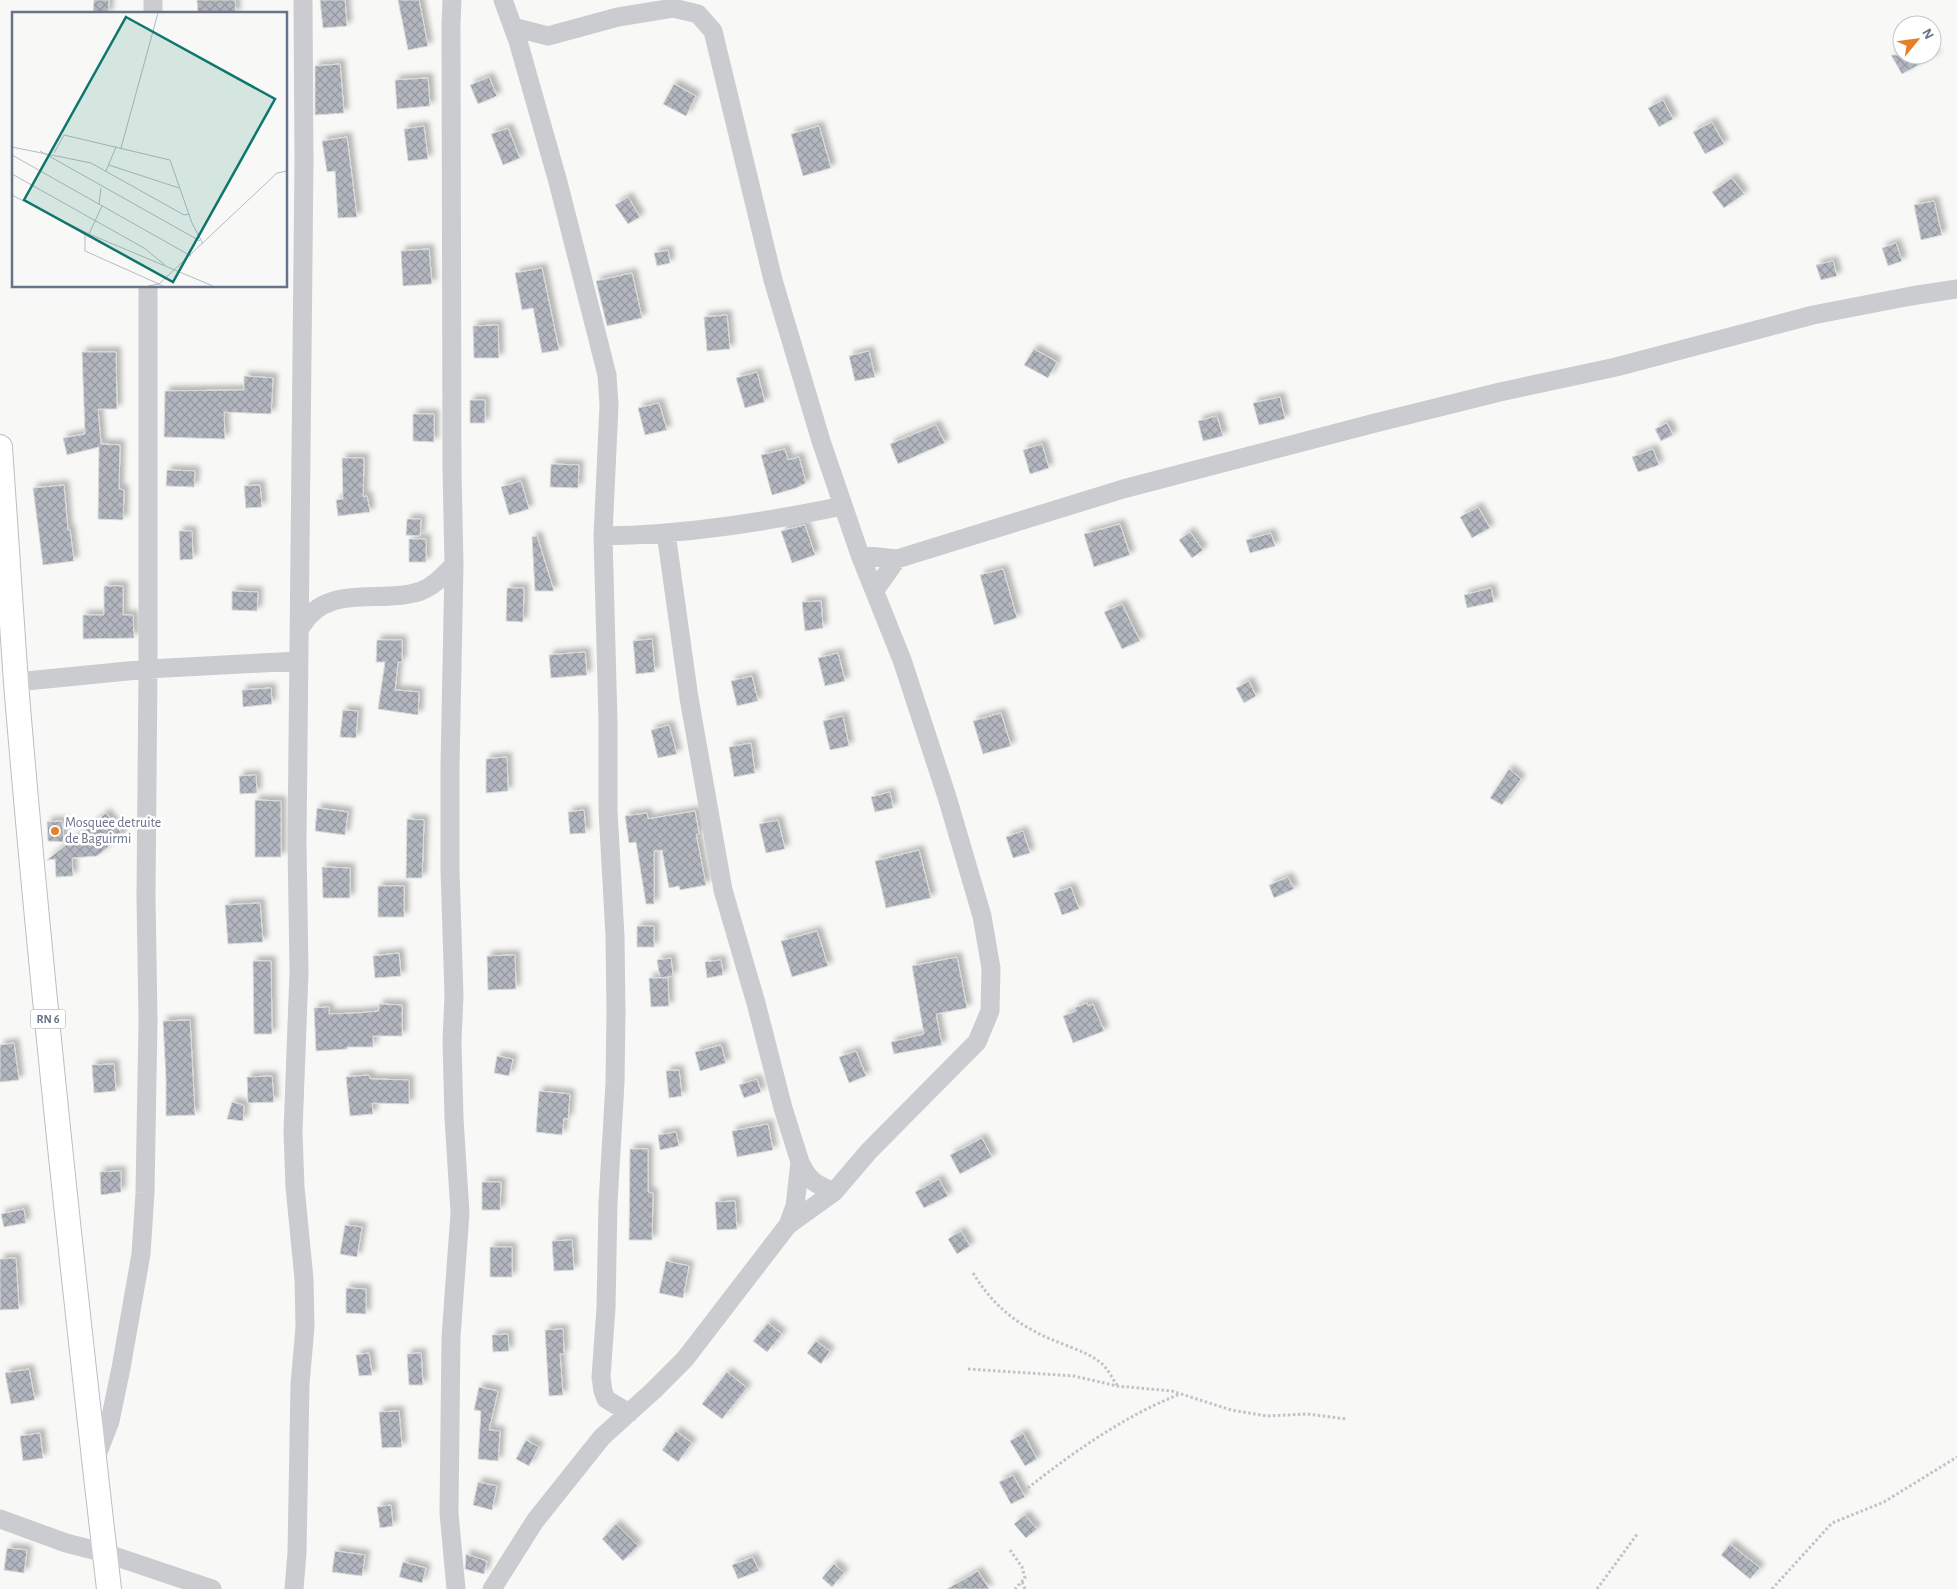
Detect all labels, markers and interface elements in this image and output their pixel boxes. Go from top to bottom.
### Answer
inset map [12,12,288,288]
north arrow [1892,15,1942,65]
text: N [1919,27,1936,42]
place label: Mosquee detruite de Baguirmi [65,816,161,846]
marker: Mosquee detruite de Baguirmi [49,825,61,837]
road number: RN 6 [30,1010,66,1028]

